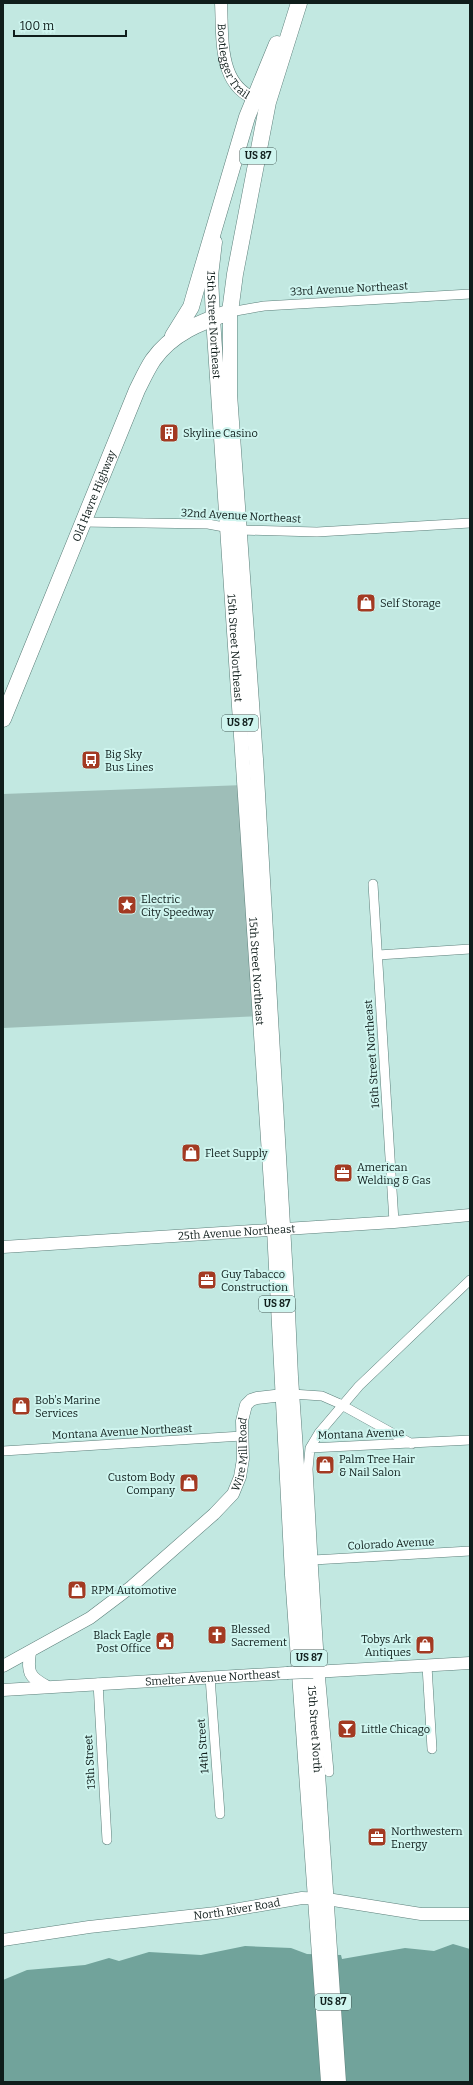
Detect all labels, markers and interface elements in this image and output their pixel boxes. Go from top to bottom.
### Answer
scale bar [14,12,126,38]
text: 100 m [20,19,55,33]
street label: Bootlegger Trail [215,23,252,101]
road number: US 87 [240,148,276,164]
street label: 15th Street Northeast [204,270,224,379]
street label: 33rd Avenue Northeast [290,279,408,299]
building icon: Skyline Casino [158,422,180,444]
place label: Skyline Casino [183,427,258,440]
street label: Old Havre Highway [69,448,118,543]
street label: 32nd Avenue Northeast [180,506,302,526]
shop icon: Self Storage [355,592,377,614]
street label: 15th Street Northeast [225,593,245,702]
place label: Self Storage [380,597,441,610]
road number: US 87 [222,715,258,731]
place label: Big Sky Bus Lines [105,748,154,774]
bus stop icon: Big Sky Bus Lines [80,749,102,771]
place label: Electric City Speedway [141,893,214,919]
place icon: Electric City Speedway [116,894,138,916]
street label: 15th Street Northeast [247,917,267,1026]
street label: 16th Street Northeast [362,999,382,1109]
shop icon: Fleet Supply [180,1142,202,1164]
place label: Fleet Supply [205,1147,268,1160]
place label: American Welding & Gas [357,1161,431,1187]
office icon: American Welding & Gas [332,1162,354,1184]
street label: 25th Avenue Northeast [177,1222,296,1242]
place label: Guy Tabacco Construction [221,1268,288,1294]
office icon: Guy Tabacco Construction [196,1269,218,1291]
road number: US 87 [259,1296,295,1312]
place label: Bob's Marine Services [35,1394,100,1420]
shop icon: Bob's Marine Services [10,1395,32,1417]
street label: Wire Mill Road [228,1415,250,1493]
street label: Montana Avenue Northeast [51,1422,193,1442]
street label: Montana Avenue [317,1426,405,1442]
place label: Palm Tree Hair & Nail Salon [339,1453,415,1479]
shop icon: Palm Tree Hair & Nail Salon [314,1454,336,1476]
place label: Custom Body Company [108,1471,175,1497]
shop icon: Custom Body Company [178,1472,200,1494]
street label: Colorado Avenue [347,1535,435,1553]
shop icon: RPM Automotive [66,1579,88,1601]
place label: RPM Automotive [91,1584,176,1597]
place label: Blessed Sacrement [231,1623,287,1649]
church icon: Blessed Sacrement [206,1624,228,1646]
place label: Black Eagle Post Office [93,1629,151,1655]
public building icon: Black Eagle Post Office [154,1630,176,1652]
place label: Tobys Ark Antiques [361,1633,412,1659]
shop icon: Tobys Ark Antiques [414,1634,436,1656]
road number: US 87 [291,1650,327,1666]
street label: Smelter Avenue Northeast [145,1667,281,1688]
street label: 15th Street North [306,1685,324,1773]
street label: 14th Street [195,1718,211,1774]
bar icon: Little Chicago [336,1718,358,1740]
place label: Little Chicago [361,1723,430,1736]
street label: 13th Street [82,1734,98,1790]
place label: Northwestern Energy [391,1825,463,1851]
office icon: Northwestern Energy [366,1826,388,1848]
street label: North River Road [193,1895,282,1922]
road number: US 87 [315,1994,351,2010]

